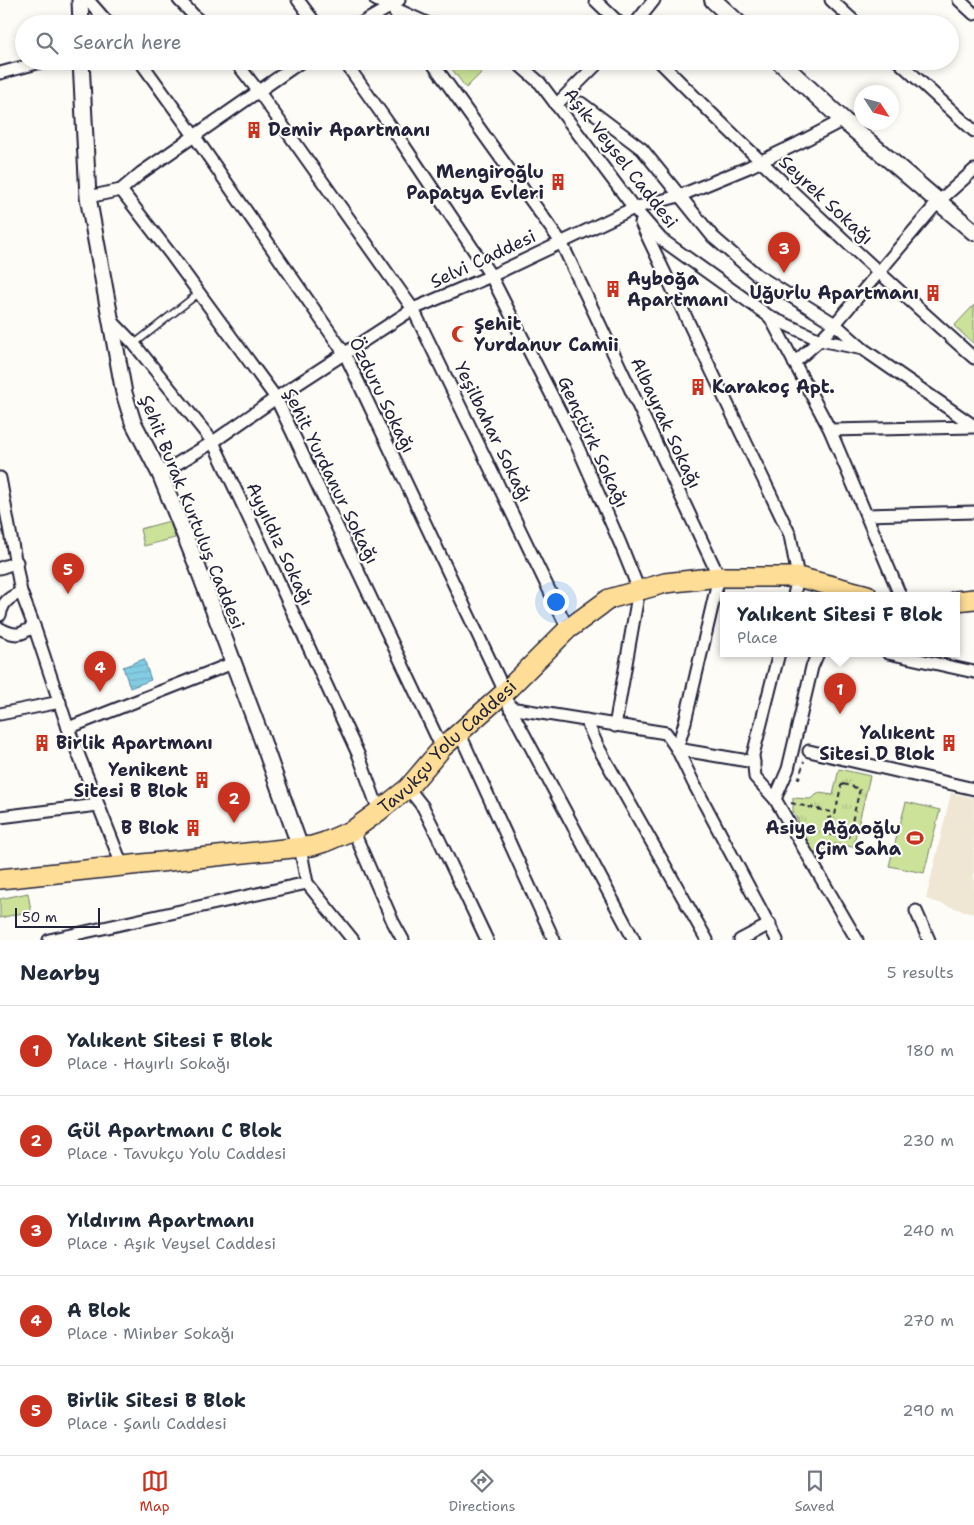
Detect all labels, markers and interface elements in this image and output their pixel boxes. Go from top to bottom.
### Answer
search box [15,15,959,70]
icon: search [33,29,61,57]
text: Search here [73,30,182,55]
street label: Aşık Veysel Caddesi [559,83,683,233]
north arrow [854,85,899,130]
place label: Demir Apartmanı [268,118,430,142]
building icon: Demir Apartmanı [244,120,264,140]
street label: Seyrek Sokağı [774,150,878,250]
place label: Mengiroğlu Papatya Evleri [406,160,544,205]
building icon: Mengiroğlu Papatya Evleri [548,172,568,192]
street label: Selvi Caddesi [426,224,540,294]
pin: 3 [768,232,800,273]
place label: Ayboğa Apartmanı [627,267,728,312]
building icon: Ayboğa Apartmanı [603,279,623,299]
place label: Uğurlu Apartmanı [750,281,919,305]
building icon: Uğurlu Apartmanı [923,283,943,303]
place label: Şehit Yurdanur Camii [474,312,619,357]
mosque icon: Şehit Yurdanur Camii [450,324,470,344]
street label: Özduru Sokağı [344,333,420,457]
street label: Albayrak Sokağı [625,353,707,493]
street label: Yeşilbahar Sokağı [449,358,537,506]
street label: Gençtürk Sokağı [552,372,634,512]
place label: Karakoç Apt. [712,375,835,399]
building icon: Karakoç Apt. [688,377,708,397]
street label: Şehit Yurdanur Sokağı [278,384,384,568]
street label: Şehit Burak Kurtuluş Caddesi [134,391,250,633]
street label: Ayyıldız Sokağı [241,478,319,610]
pin: 5 [52,553,84,594]
your location [543,589,569,615]
popup [720,592,960,657]
text: Yalıkent Sitesi F Blok [737,602,943,627]
text: Place [737,627,778,648]
pin: 4 [84,651,116,692]
pin: 1 [824,673,856,714]
street label: Tavukçu Yolu Caddesi [373,675,522,819]
place label: Yalıkent Sitesi D Blok [819,721,935,766]
place label: Birlik Apartmanı [56,731,213,755]
building icon: Birlik Apartmanı [32,733,52,753]
building icon: Yalıkent Sitesi D Blok [939,733,959,753]
place label: Yenikent Sitesi B Blok [74,758,188,803]
building icon: Yenikent Sitesi B Blok [192,770,212,790]
pin: 2 [218,782,250,823]
place label: B Blok [121,816,179,840]
place label: Asiye Ağaoğlu Çim Saha [766,816,902,861]
building icon: B Blok [183,818,203,838]
sports icon: Asiye Ağaoğlu Çim Saha [905,828,925,848]
scale bar [15,905,100,928]
text: 50 m [22,908,57,926]
text: Nearby [20,959,100,987]
text: 5 results [887,962,954,983]
text: Yalıkent Sitesi F Blok [67,1028,273,1053]
text: 1 [32,1040,40,1061]
text: 180 m [906,1040,954,1061]
text: Place · Hayırlı Sokağı [67,1053,230,1074]
text: Gül Apartmanı C Blok [67,1118,282,1143]
text: 2 [30,1130,42,1151]
text: 230 m [902,1130,954,1151]
text: Place · Tavukçu Yolu Caddesi [67,1143,286,1164]
text: Yıldırım Apartmanı [67,1208,255,1233]
text: 3 [30,1220,42,1241]
text: 240 m [902,1220,954,1241]
text: Place · Aşık Veysel Caddesi [67,1233,276,1254]
text: A Blok [67,1298,131,1323]
text: 4 [30,1310,42,1331]
text: 270 m [903,1310,954,1331]
text: Place · Minber Sokağı [67,1323,235,1344]
text: Birlik Sitesi B Blok [67,1388,246,1413]
text: 5 [31,1400,41,1421]
text: 290 m [902,1400,954,1421]
text: Place · Şanlı Caddesi [67,1413,227,1434]
tab: Map [140,1467,170,1515]
tab: Directions [449,1467,515,1515]
tab: Saved [795,1467,834,1515]

